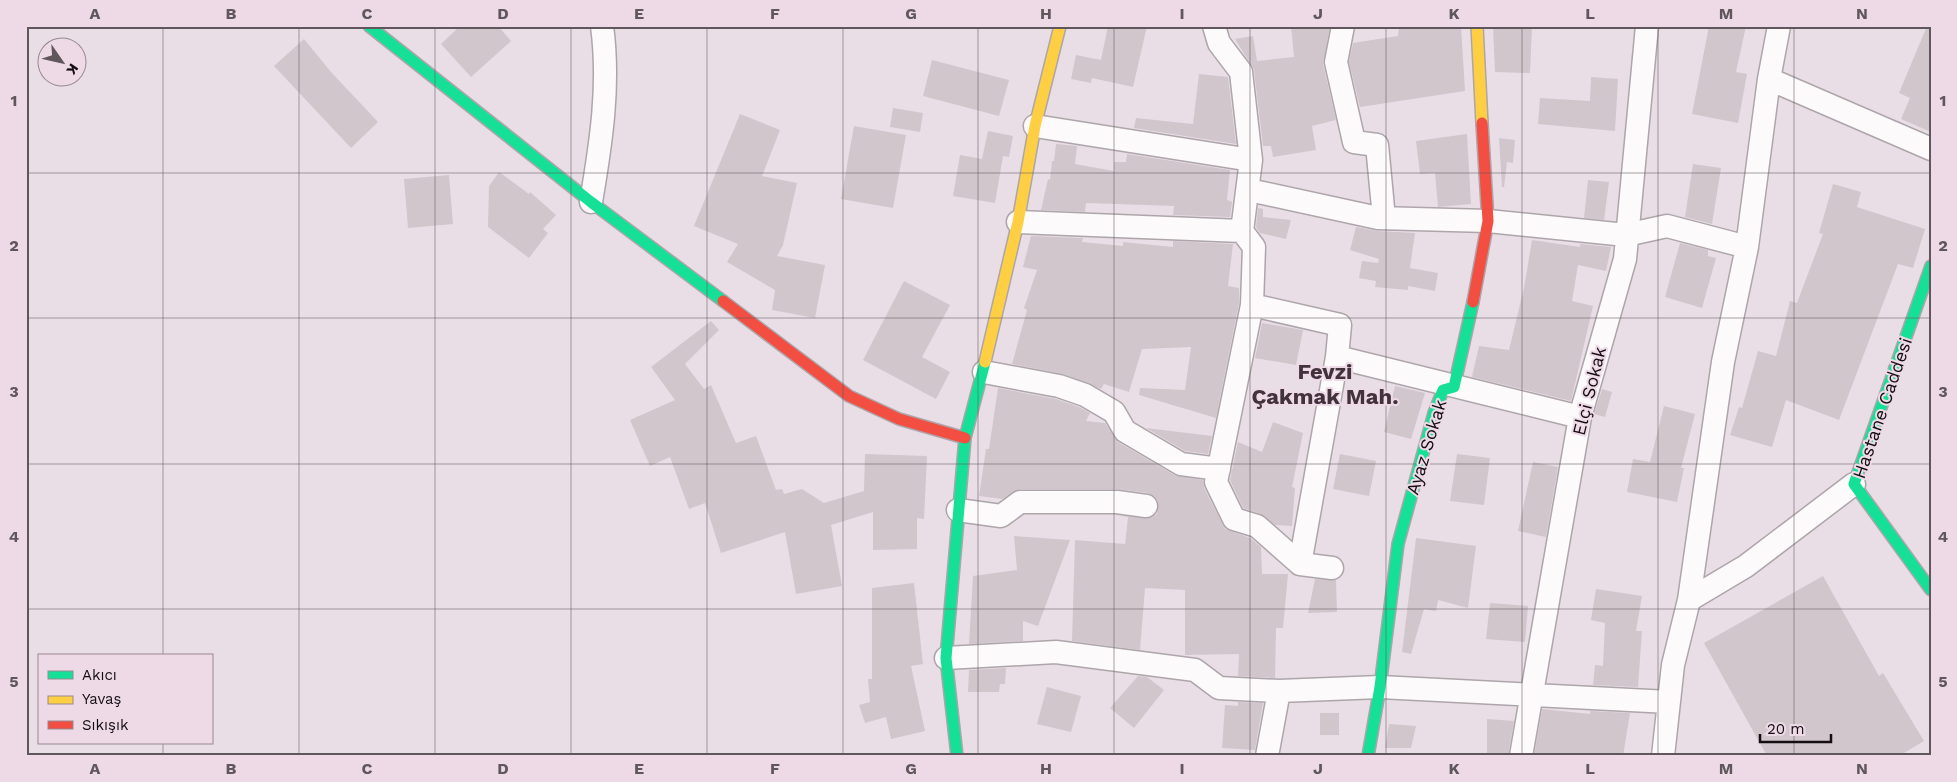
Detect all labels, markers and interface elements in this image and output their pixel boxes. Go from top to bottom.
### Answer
text: A [90,4,101,23]
text: B [226,4,237,23]
text: C [362,4,373,23]
text: D [497,4,509,23]
text: E [634,4,644,23]
text: F [770,4,780,23]
text: G [905,4,917,23]
text: H [1040,4,1052,23]
text: I [1179,4,1185,23]
text: J [1313,4,1323,23]
text: K [1448,4,1460,23]
text: L [1585,4,1595,23]
text: M [1719,4,1733,23]
text: N [1856,4,1868,23]
north arrow [38,38,88,88]
text: K [63,61,82,78]
text: 1 [11,91,17,110]
text: 1 [1940,91,1946,110]
text: 2 [9,236,19,255]
text: 2 [1938,236,1948,255]
street label: Hastane Caddesi [1848,335,1916,481]
street label: Elçi Sokak [1568,344,1610,438]
district label: Fevzi Çakmak Mah. [1251,359,1399,409]
text: 3 [9,382,19,401]
text: 3 [1938,382,1948,401]
street label: Ayaz Sokak [1402,397,1450,497]
text: 4 [9,527,19,546]
text: 4 [1938,527,1948,546]
legend [38,654,212,744]
text: Akıcı [82,666,117,684]
text: 5 [9,672,19,691]
text: 5 [1938,672,1948,691]
text: Yavaş [82,690,122,708]
scale bar [1760,712,1831,744]
text: Sıkışık [82,716,129,734]
text: 20 m [1767,720,1805,738]
text: A [90,759,101,778]
text: B [226,759,237,778]
text: C [362,759,373,778]
text: D [497,759,509,778]
text: E [634,759,644,778]
text: F [770,759,780,778]
text: G [905,759,917,778]
text: H [1040,759,1052,778]
text: I [1179,759,1185,778]
text: J [1313,759,1323,778]
text: K [1448,759,1460,778]
text: L [1585,759,1595,778]
text: M [1719,759,1733,778]
text: N [1856,759,1868,778]

